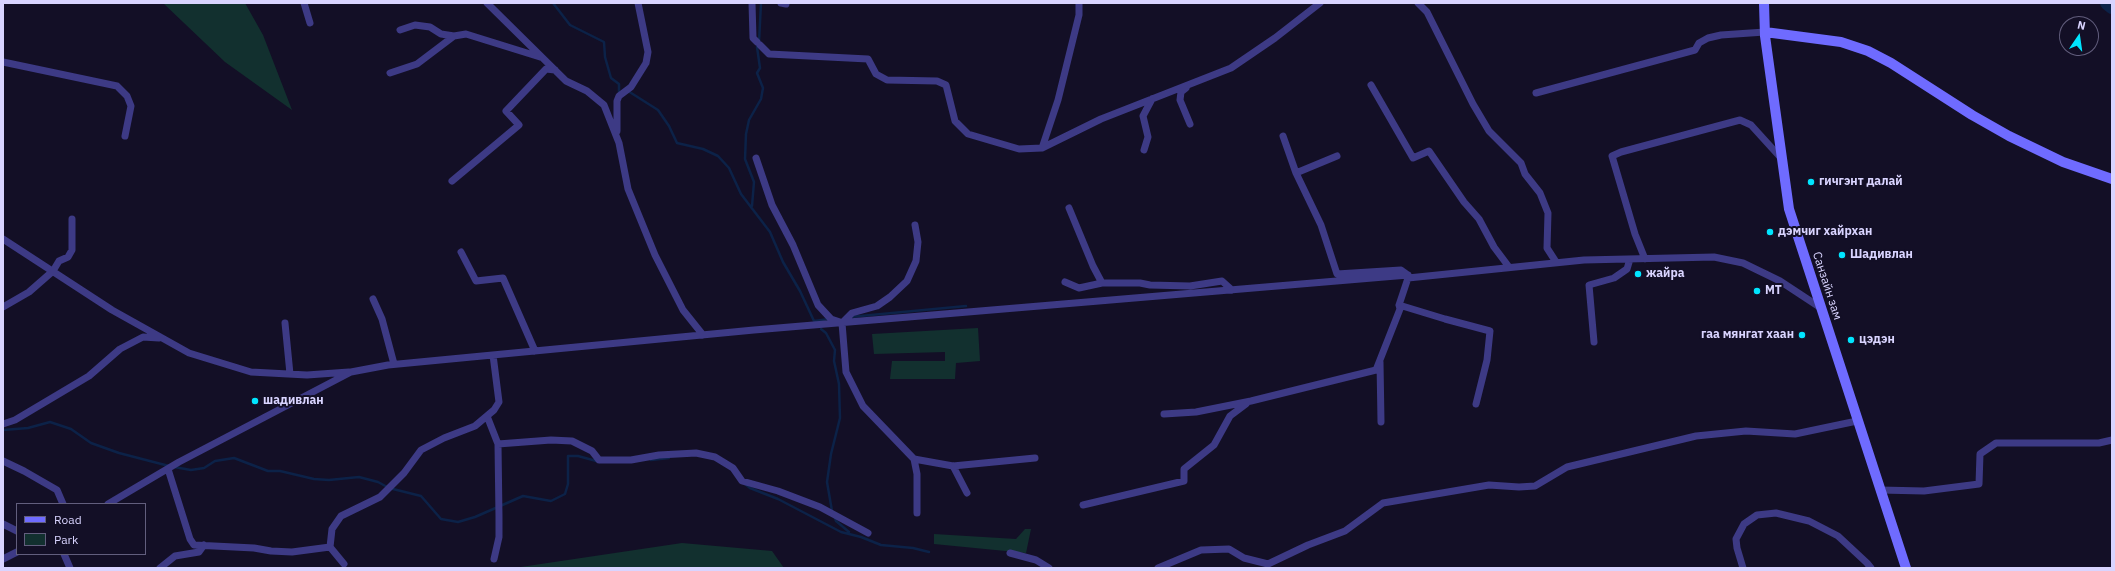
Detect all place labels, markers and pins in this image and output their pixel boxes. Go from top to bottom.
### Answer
place label: гичгэнт далай [1819,175,1903,189]
marker: гичгэнт далай [1806,177,1816,187]
place label: дэмчиг хайрхан [1778,225,1872,239]
marker: дэмчиг хайрхан [1765,227,1775,237]
place label: Шадивлан [1850,248,1913,262]
marker: Шадивлан [1837,250,1847,260]
place label: жайра [1646,267,1685,281]
marker: жайра [1633,269,1643,279]
place label: MT [1765,284,1782,298]
marker: MT [1752,286,1762,296]
place label: гаа мянгат хаан [1701,328,1794,342]
marker: гаа мянгат хаан [1797,330,1807,340]
place label: цэдэн [1859,333,1895,347]
marker: цэдэн [1846,335,1856,345]
place label: шадивлан [263,394,324,408]
marker: шадивлан [250,396,260,406]

